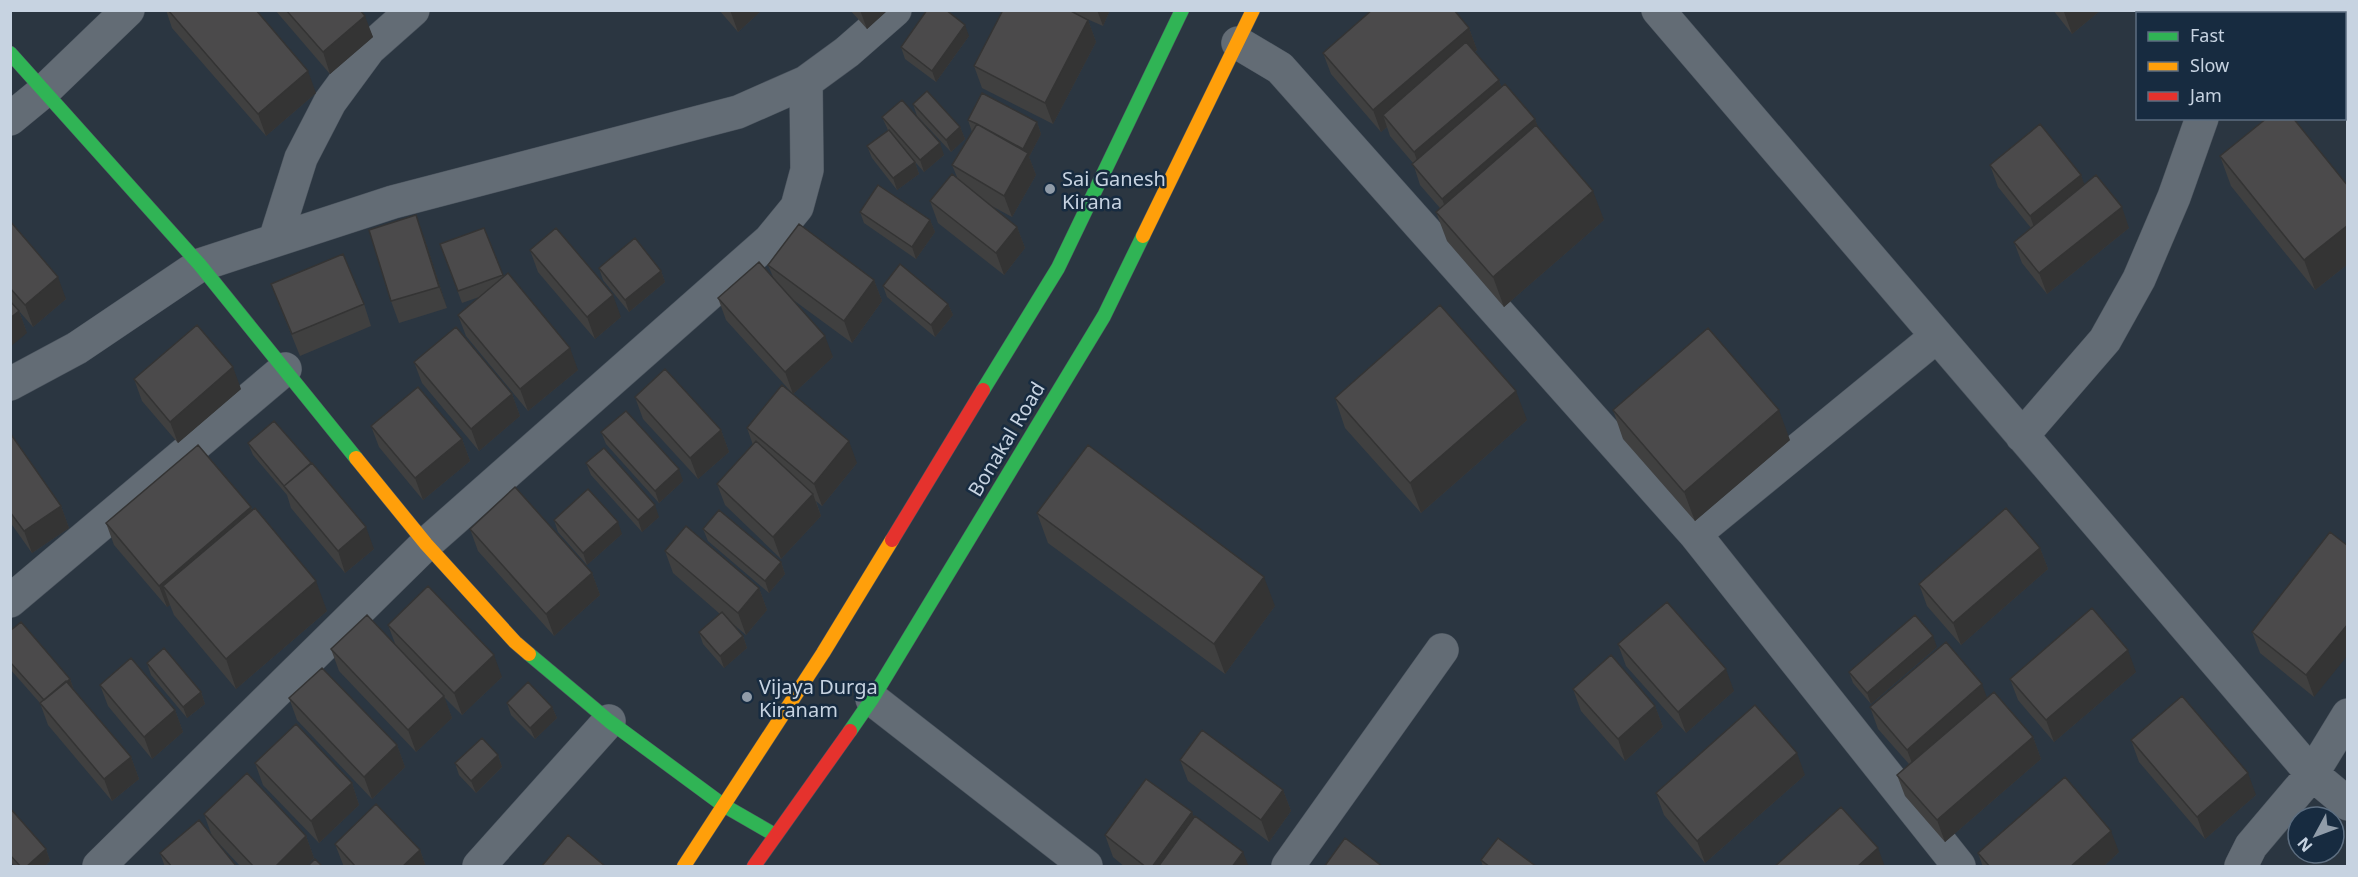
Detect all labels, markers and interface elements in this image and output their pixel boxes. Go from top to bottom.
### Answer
legend [2136,12,2346,120]
text: Fast [2190,23,2225,47]
text: Slow [2190,53,2229,77]
text: Jam [2188,83,2222,107]
place label: Sai Ganesh Kirana [1062,165,1166,215]
marker: Sai Ganesh Kirana [1043,182,1057,196]
street label: Bonakal Road [961,377,1051,501]
place label: Vijaya Durga Kiranam [759,673,878,723]
marker: Vijaya Durga Kiranam [740,690,754,704]
north arrow [2286,805,2346,865]
text: N [2292,833,2317,857]

